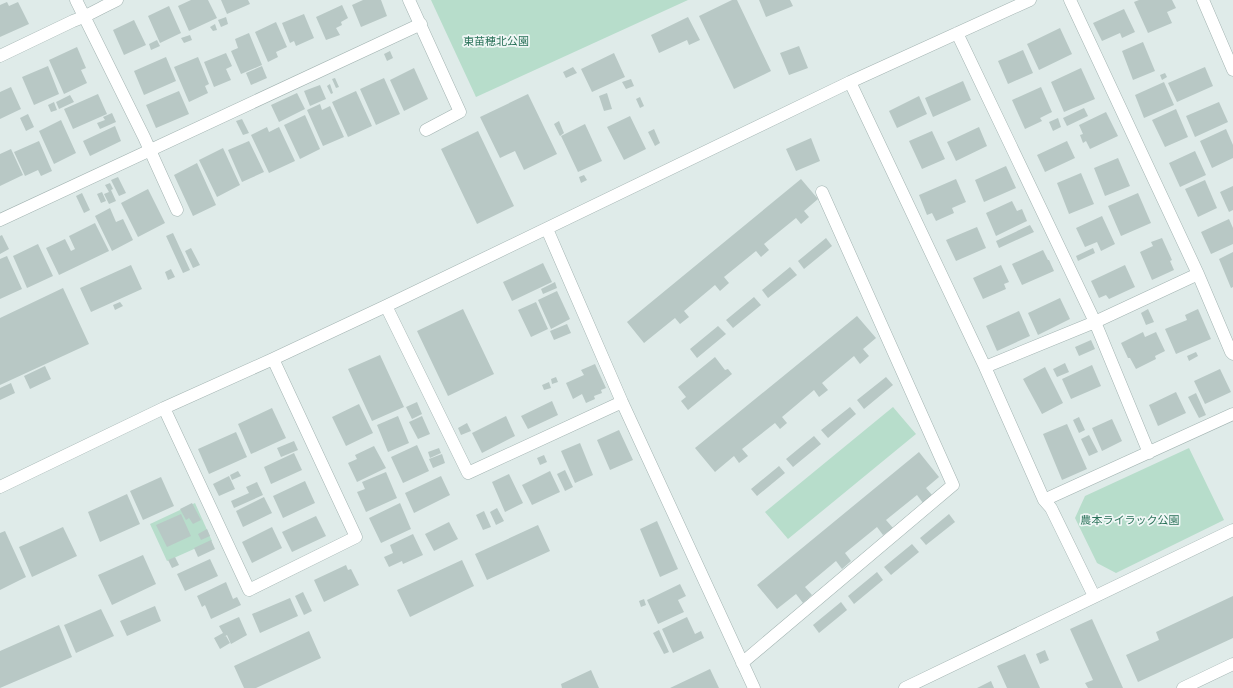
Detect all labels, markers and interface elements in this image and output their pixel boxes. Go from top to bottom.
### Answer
park label: 東苗穂北公園 [463,34,529,49]
park label: 農本ライラック公園 [1081,513,1180,528]

